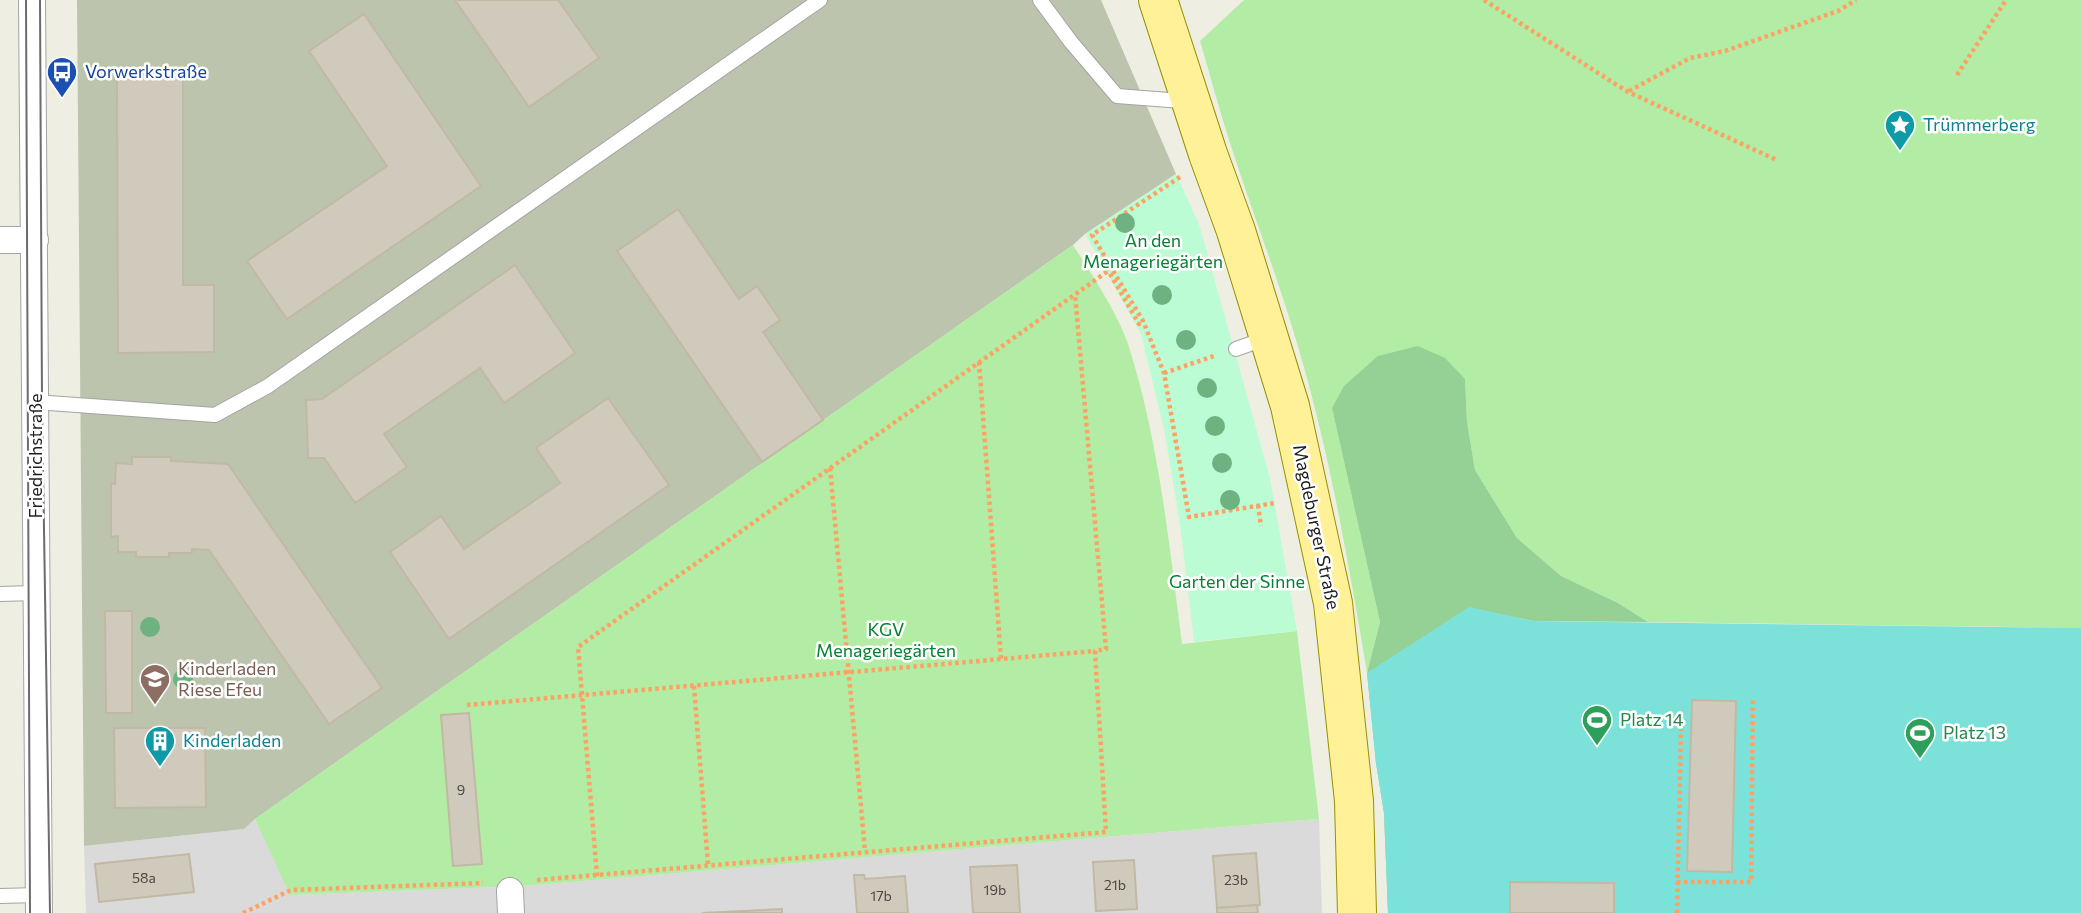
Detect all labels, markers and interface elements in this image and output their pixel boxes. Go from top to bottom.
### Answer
bus stop icon: Vorwerkstraße [45,55,79,99]
place label: Vorwerkstraße [85,60,207,82]
place icon: Trümmerberg [1883,108,1917,152]
place label: Trümmerberg [1923,113,2036,135]
park label: An den Menageriegärten [1083,229,1223,272]
street label: Friedrichstraße [24,393,46,519]
street label: Magdeburger Straße [1289,442,1345,611]
park label: Garten der Sinne [1169,570,1305,592]
park label: KGV Menageriegärten [816,618,956,661]
place label: Kinderladen Riese Efeu [178,657,276,700]
school or university icon: Kinderladen Riese Efeu [138,662,172,706]
sports icon: Platz 14 [1580,703,1614,747]
place label: Platz 14 [1620,708,1684,730]
sports icon: Platz 13 [1903,716,1937,760]
place label: Platz 13 [1943,721,2006,743]
building icon: Kinderladen [143,724,177,768]
place label: Kinderladen [183,729,281,751]
house number: 9 [457,781,465,798]
house number: 58a [132,869,156,886]
house number: 23b [1224,871,1248,888]
house number: 21b [1104,876,1126,893]
house number: 19b [984,881,1006,898]
house number: 17b [870,887,892,904]

